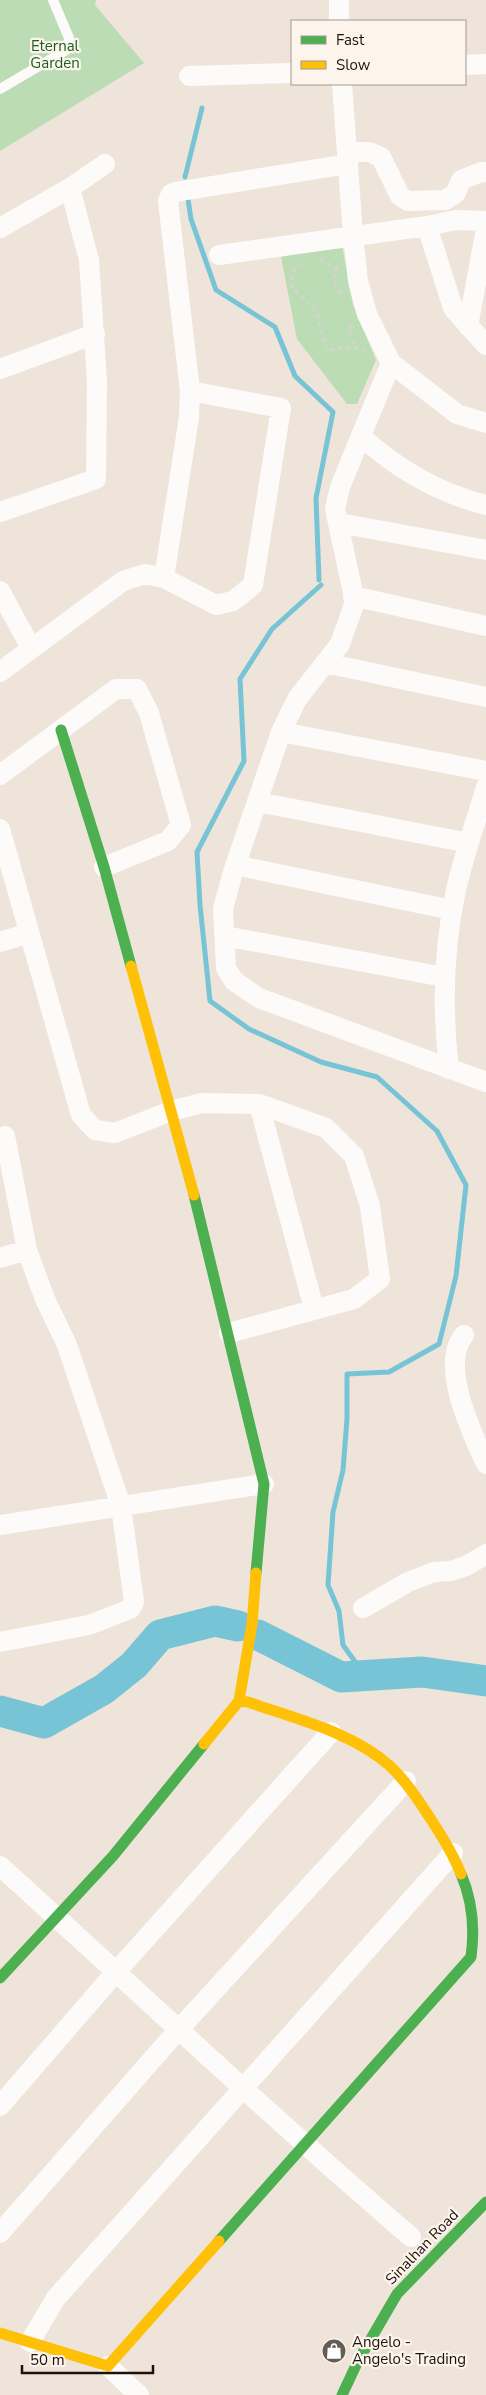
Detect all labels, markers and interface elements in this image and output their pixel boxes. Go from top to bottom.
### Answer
legend [291,20,466,85]
text: Fast [336,30,365,50]
park label: Eternal Garden [30,36,80,73]
text: Slow [336,55,371,75]
street label: Sinalhan Road [381,2205,463,2289]
place label: Angelo - Angelo's Trading [352,2332,466,2369]
shop icon: Angelo - Angelo's Trading [321,2338,347,2364]
scale bar [22,2342,154,2374]
text: 50 m [30,2350,65,2370]

